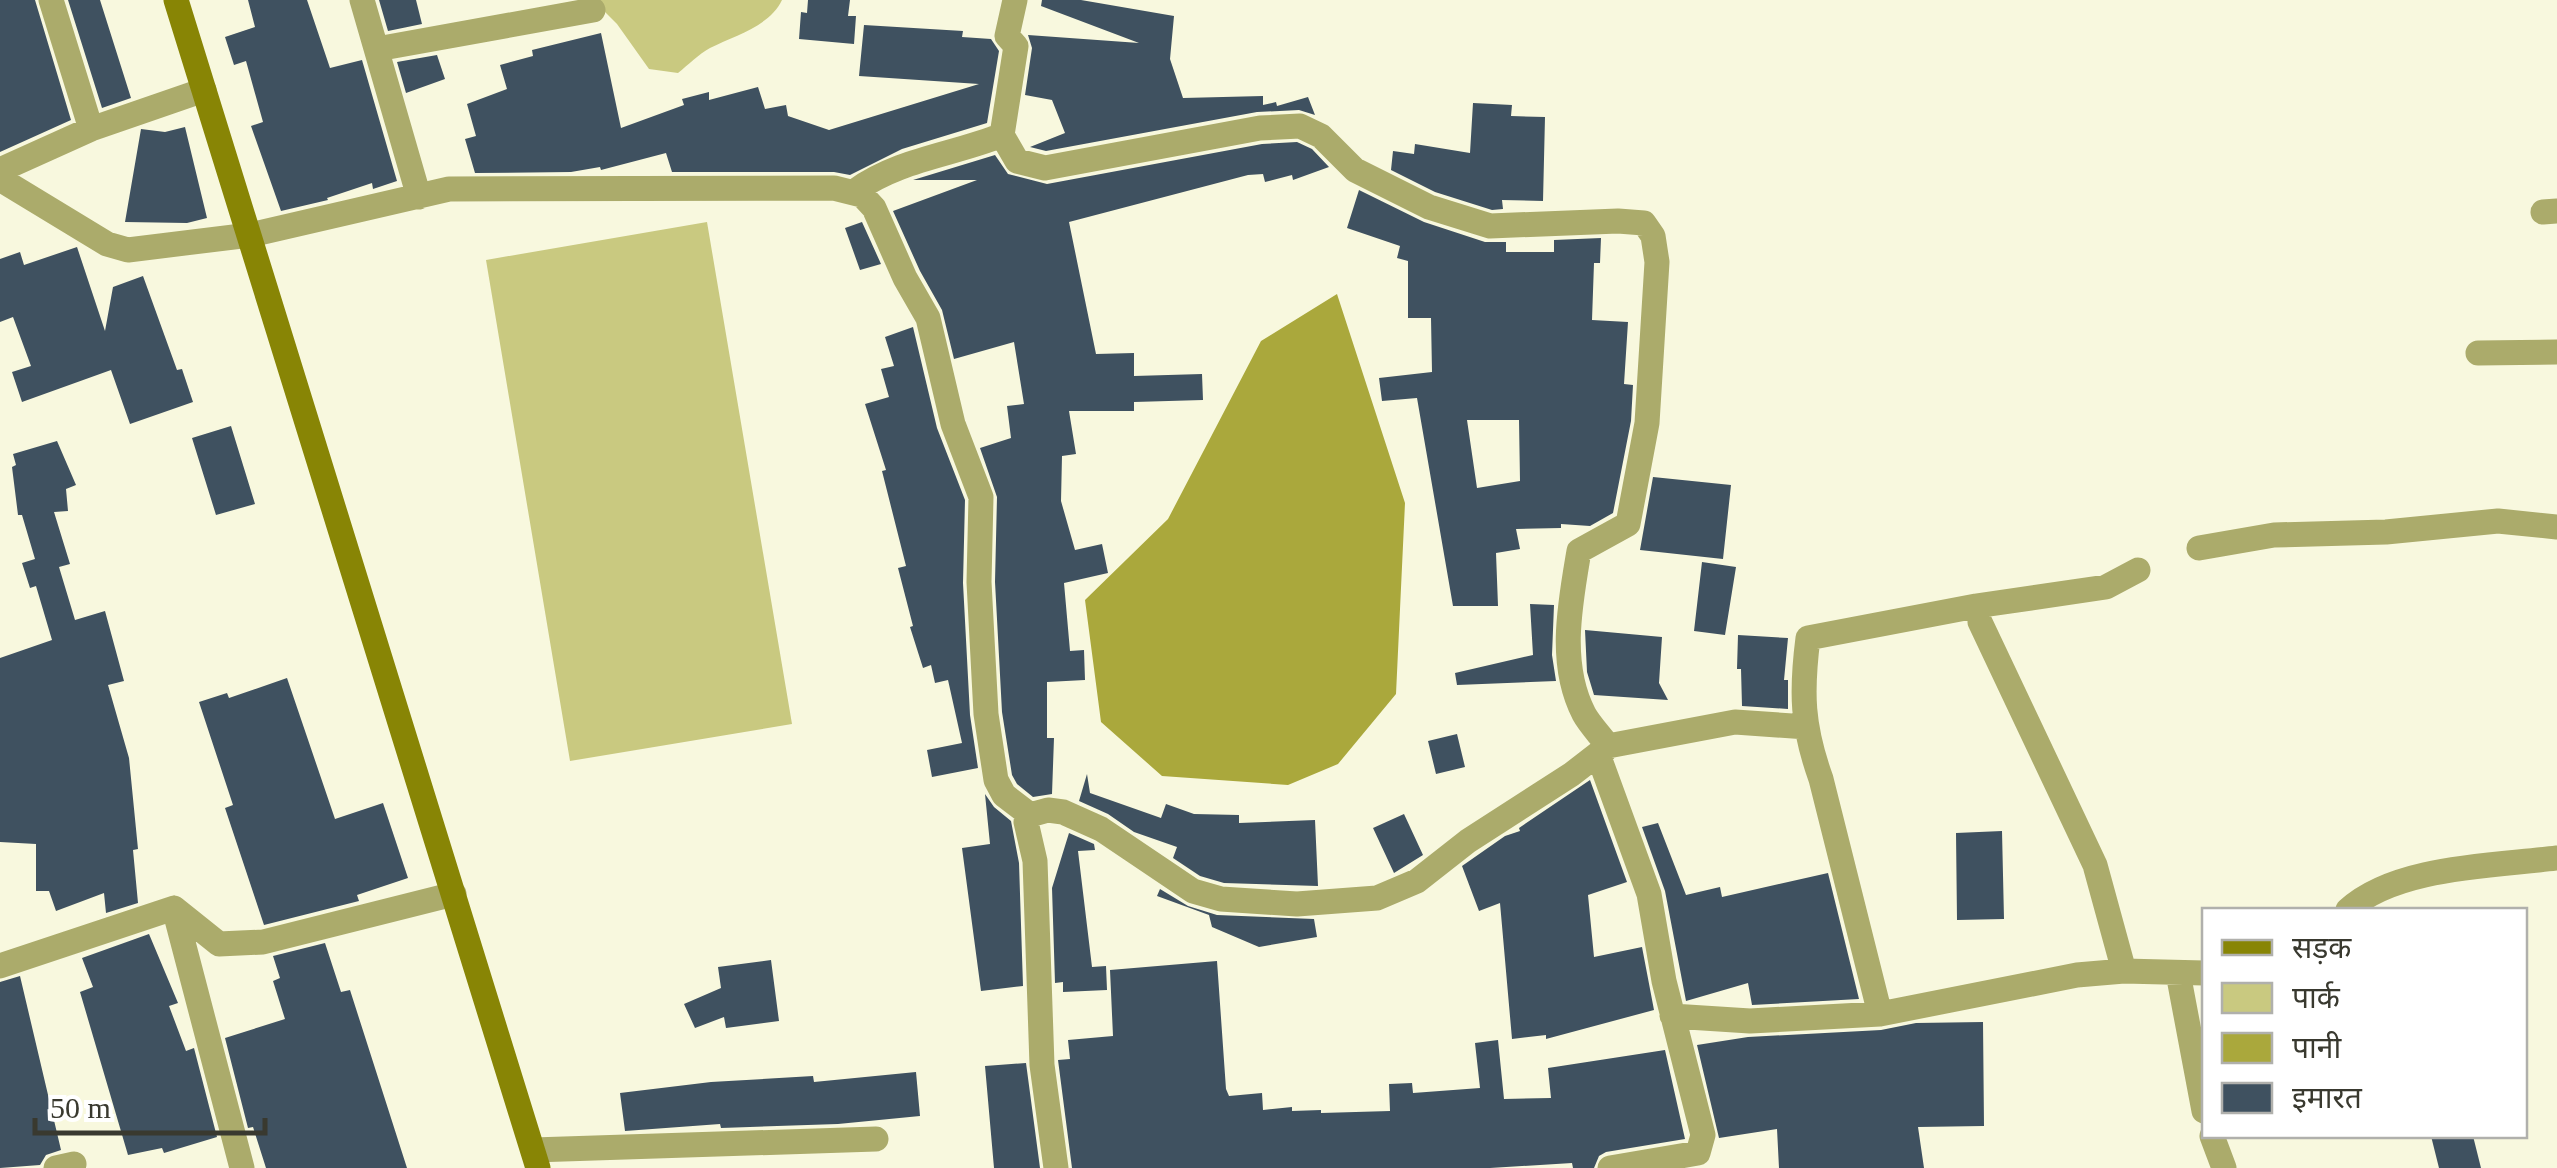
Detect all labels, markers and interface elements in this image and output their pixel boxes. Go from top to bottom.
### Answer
legend [2202,908,2527,1138]
text: सड़क [2292,931,2352,965]
text: पार्क [2292,981,2341,1014]
text: पानी [2292,1031,2342,1064]
scale bar [35,1073,265,1135]
text: इमारत [2292,1081,2363,1114]
text: 50 m [50,1091,111,1124]

